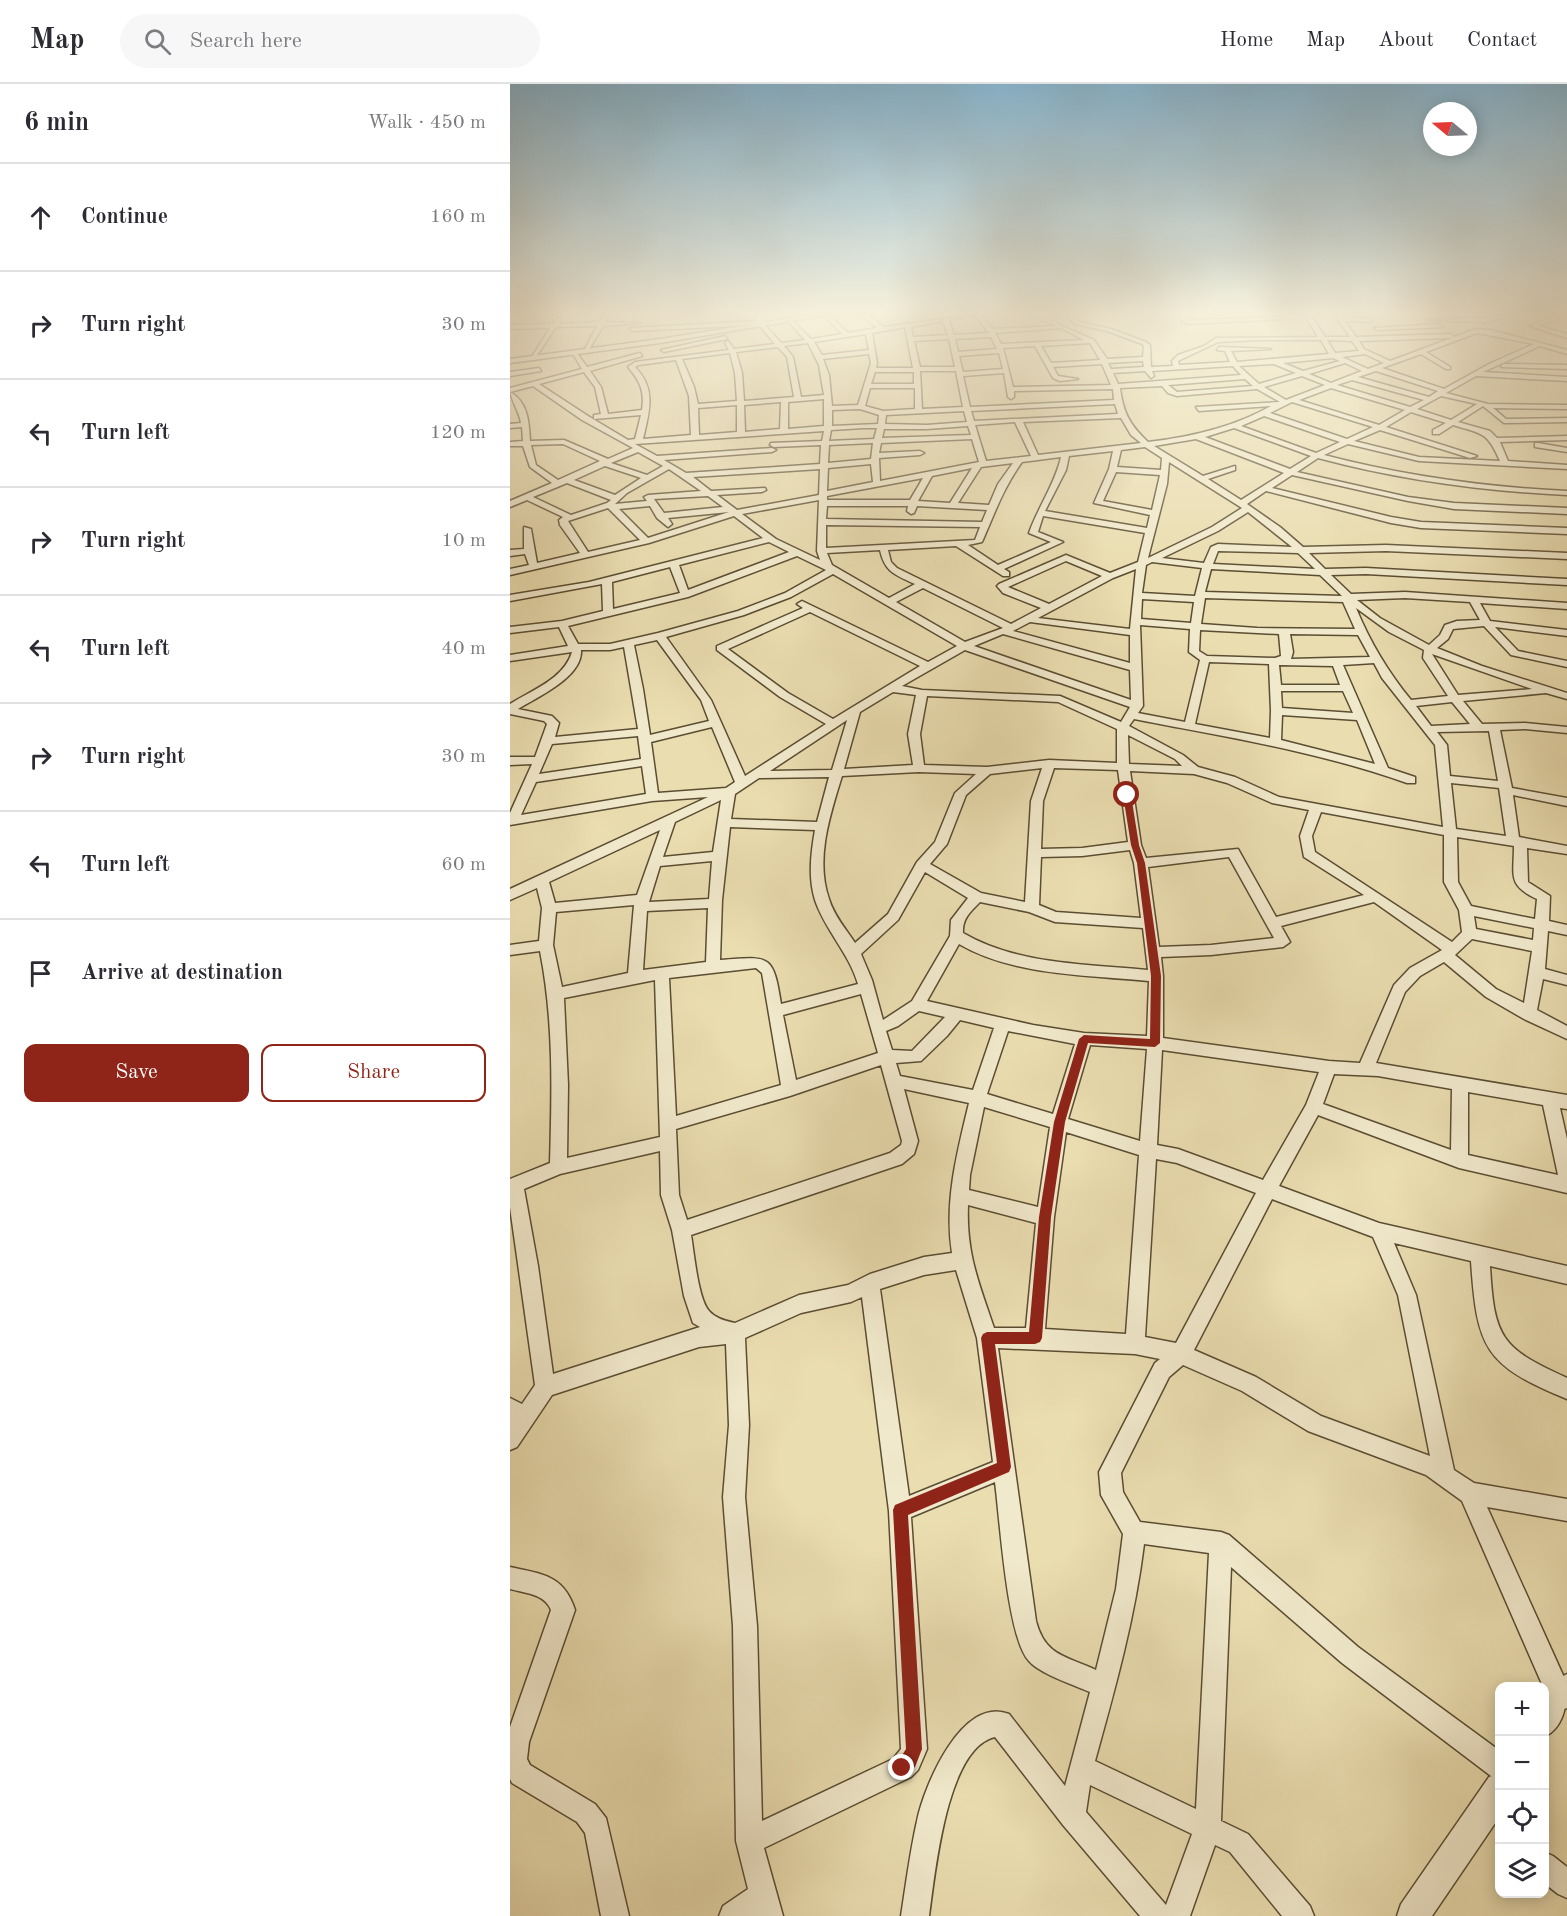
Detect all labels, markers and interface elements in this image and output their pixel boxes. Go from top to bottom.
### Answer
search box [120,14,540,68]
icon: search [141,25,174,58]
text: Map [30,27,84,55]
text: Search here [189,30,302,52]
text: Home [1220,30,1273,51]
text: Map [1306,30,1345,51]
text: About [1378,30,1434,51]
text: Contact [1467,30,1537,51]
north arrow [1423,102,1477,156]
text: 6 min [24,110,89,136]
text: Walk · 450 m [367,113,486,133]
icon: ahead [24,201,57,234]
text: Continue [81,206,168,228]
text: 160 m [430,207,486,227]
icon: right [24,309,57,342]
text: Turn right [81,314,185,336]
text: 30 m [441,315,486,335]
icon: left [24,417,57,450]
text: Turn left [81,422,170,444]
text: 120 m [430,423,486,443]
icon: right [24,525,57,558]
text: Turn right [81,530,185,552]
text: 10 m [441,531,486,551]
icon: left [24,633,57,666]
text: Turn left [81,638,170,660]
text: 40 m [441,639,486,659]
icon: right [24,741,57,774]
text: Turn right [81,746,185,768]
text: 30 m [441,747,486,767]
route start [1113,781,1139,807]
icon: left [24,849,57,882]
text: Turn left [81,854,170,876]
text: 60 m [441,855,486,875]
icon: arrive [24,957,57,990]
text: Arrive at destination [81,962,283,984]
button: Save [24,1044,249,1102]
button: Share [261,1044,486,1102]
map controls [1495,1682,1549,1898]
button: + [1495,1682,1549,1736]
button: − [1495,1736,1549,1790]
route end [888,1754,914,1780]
button: locate [1495,1790,1549,1844]
button: layers [1495,1844,1549,1898]

